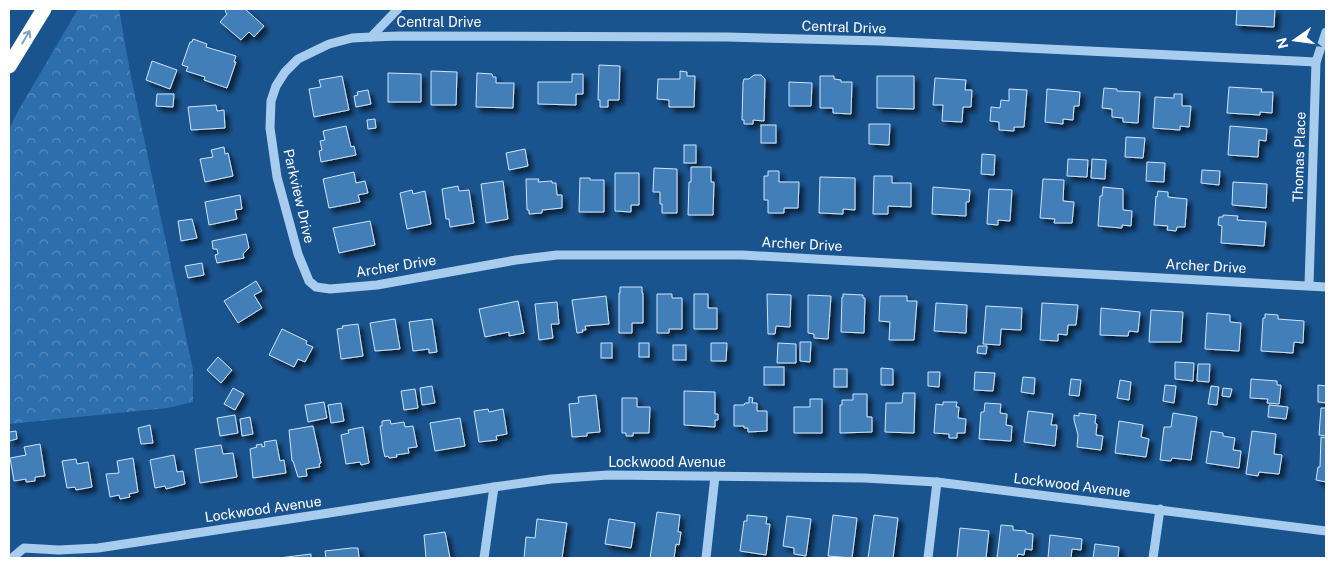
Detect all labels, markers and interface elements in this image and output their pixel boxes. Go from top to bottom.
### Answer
street label: Central Drive [397,14,481,30]
north arrow [1270,15,1320,65]
street label: Central Drive [801,18,887,36]
one-way arrow [21,31,31,45]
text: N [1273,36,1291,50]
street label: Thomas Place [1289,111,1309,203]
street label: Parkview Drive [280,147,318,245]
street label: Archer Drive [761,234,843,254]
street label: Archer Drive [355,252,437,280]
street label: Archer Drive [1165,256,1247,276]
street label: Lockwood Avenue [608,454,726,470]
street label: Lockwood Avenue [1013,470,1131,500]
street label: Lockwood Avenue [204,493,322,525]

